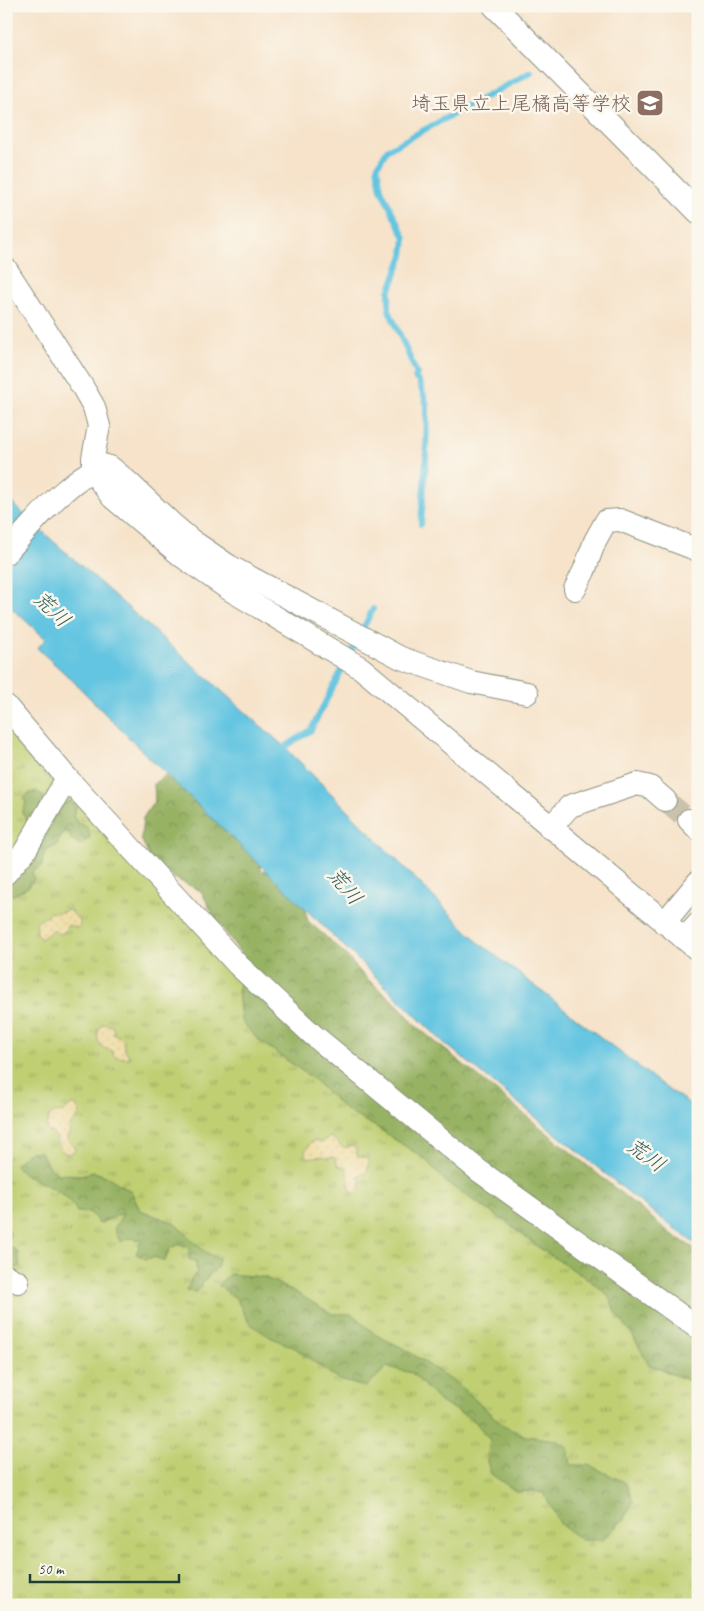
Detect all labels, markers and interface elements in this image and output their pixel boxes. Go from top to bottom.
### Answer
school or university icon: 埼玉県立上尾橘高等学校 [635,88,665,118]
place label: 埼玉県立上尾橘高等学校 [411,91,631,116]
water label: 荒川 [28,585,76,633]
water label: 荒川 [322,862,368,910]
water label: 荒川 [621,1132,671,1178]
scale bar [30,1551,179,1583]
text: 50 m [38,1560,65,1579]

